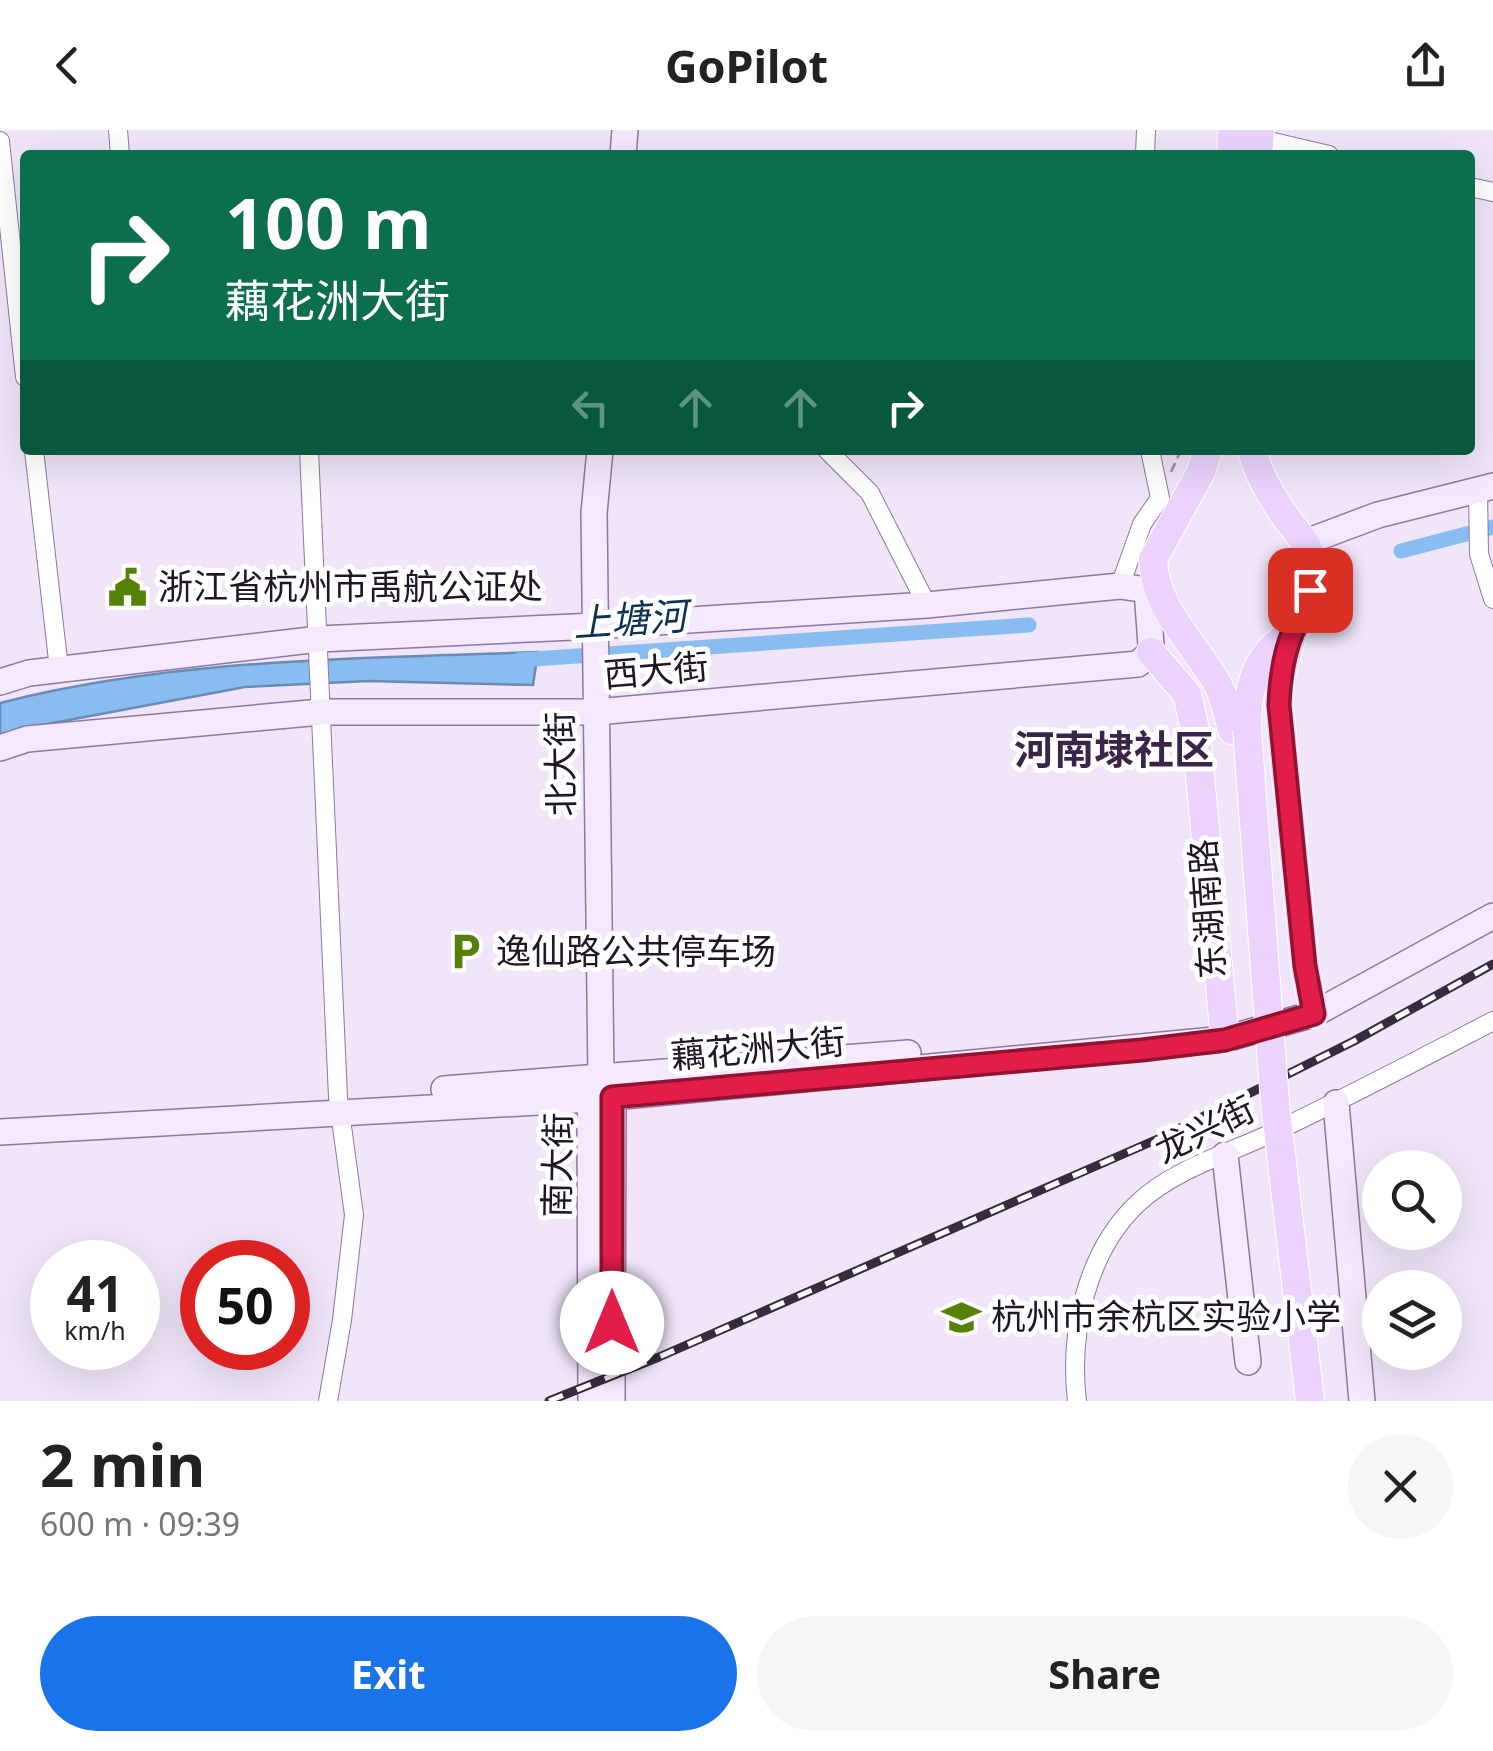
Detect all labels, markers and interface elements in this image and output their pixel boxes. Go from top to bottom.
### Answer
text: GoPilot [665,35,828,96]
icon: back [40,38,95,93]
icon: share [1398,38,1453,93]
text: 100 m [225,174,432,270]
icon: right [60,190,190,320]
text: 藕花洲大街 [225,269,450,330]
icon: left [563,380,618,435]
icon: ahead [668,380,723,435]
icon: ahead [773,380,828,435]
icon: right [878,380,933,435]
pin [1268,548,1353,633]
place label: 浙江省杭州市禹航公证处 [158,562,543,609]
icon: arrive [1283,563,1338,618]
public building icon: 浙江省杭州市禹航公证处 [107,566,149,608]
water label: 上塘河 [571,588,696,648]
street label: 西大街 [602,642,710,697]
street label: 北大街 [535,711,584,817]
district label: 河南埭社区 [1014,721,1214,776]
street label: 东湖南路 [1178,838,1235,981]
place label: 逸仙路公共停车场 [496,927,776,974]
parking icon: 逸仙路公共停车场 [445,931,487,973]
street label: 藕花洲大街 [669,1016,847,1079]
street label: 龙兴街 [1147,1085,1262,1173]
street label: 南大街 [532,1112,581,1218]
map controls [1362,1150,1462,1370]
button: search [1362,1150,1462,1250]
speed limit sign: 50 [180,1240,310,1370]
text: 41 [66,1259,124,1327]
button: layers [1362,1270,1462,1370]
position arrow [560,1271,664,1375]
place label: 杭州市余杭区实验小学 [991,1292,1341,1339]
school or university icon: 杭州市余杭区实验小学 [940,1296,982,1338]
text: km/h [64,1313,126,1347]
text: 2 min [40,1423,205,1505]
button: close [1348,1434,1453,1539]
text: 600 m · 09:39 [40,1502,240,1545]
button: Exit [40,1616,737,1731]
button: Share [757,1616,1453,1731]

